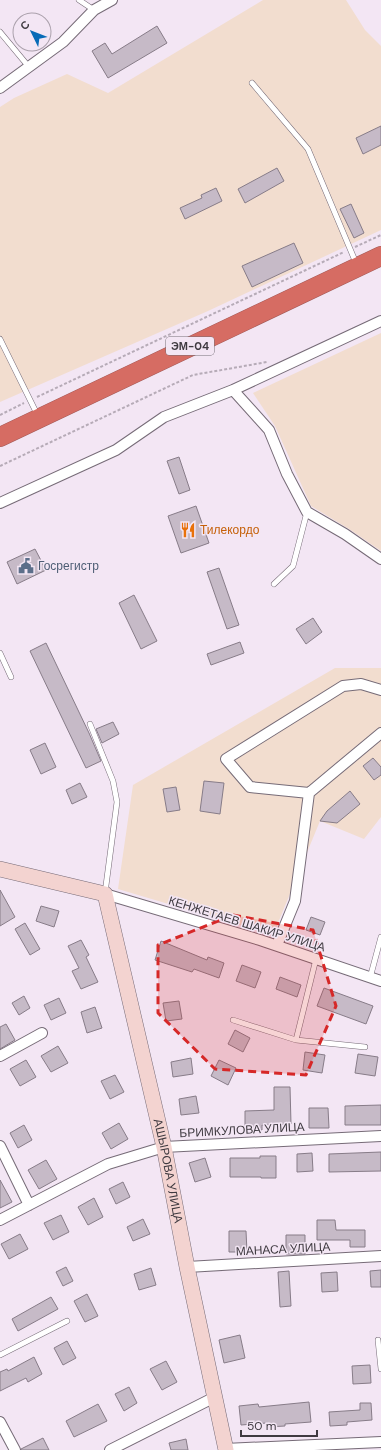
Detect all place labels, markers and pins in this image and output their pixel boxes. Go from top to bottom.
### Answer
restaurant icon: Тилекордо [179,521,197,539]
place label: Тилекордо [200,522,260,538]
public building icon: Госрегистр [17,557,35,575]
place label: Госрегистр [38,558,99,574]

